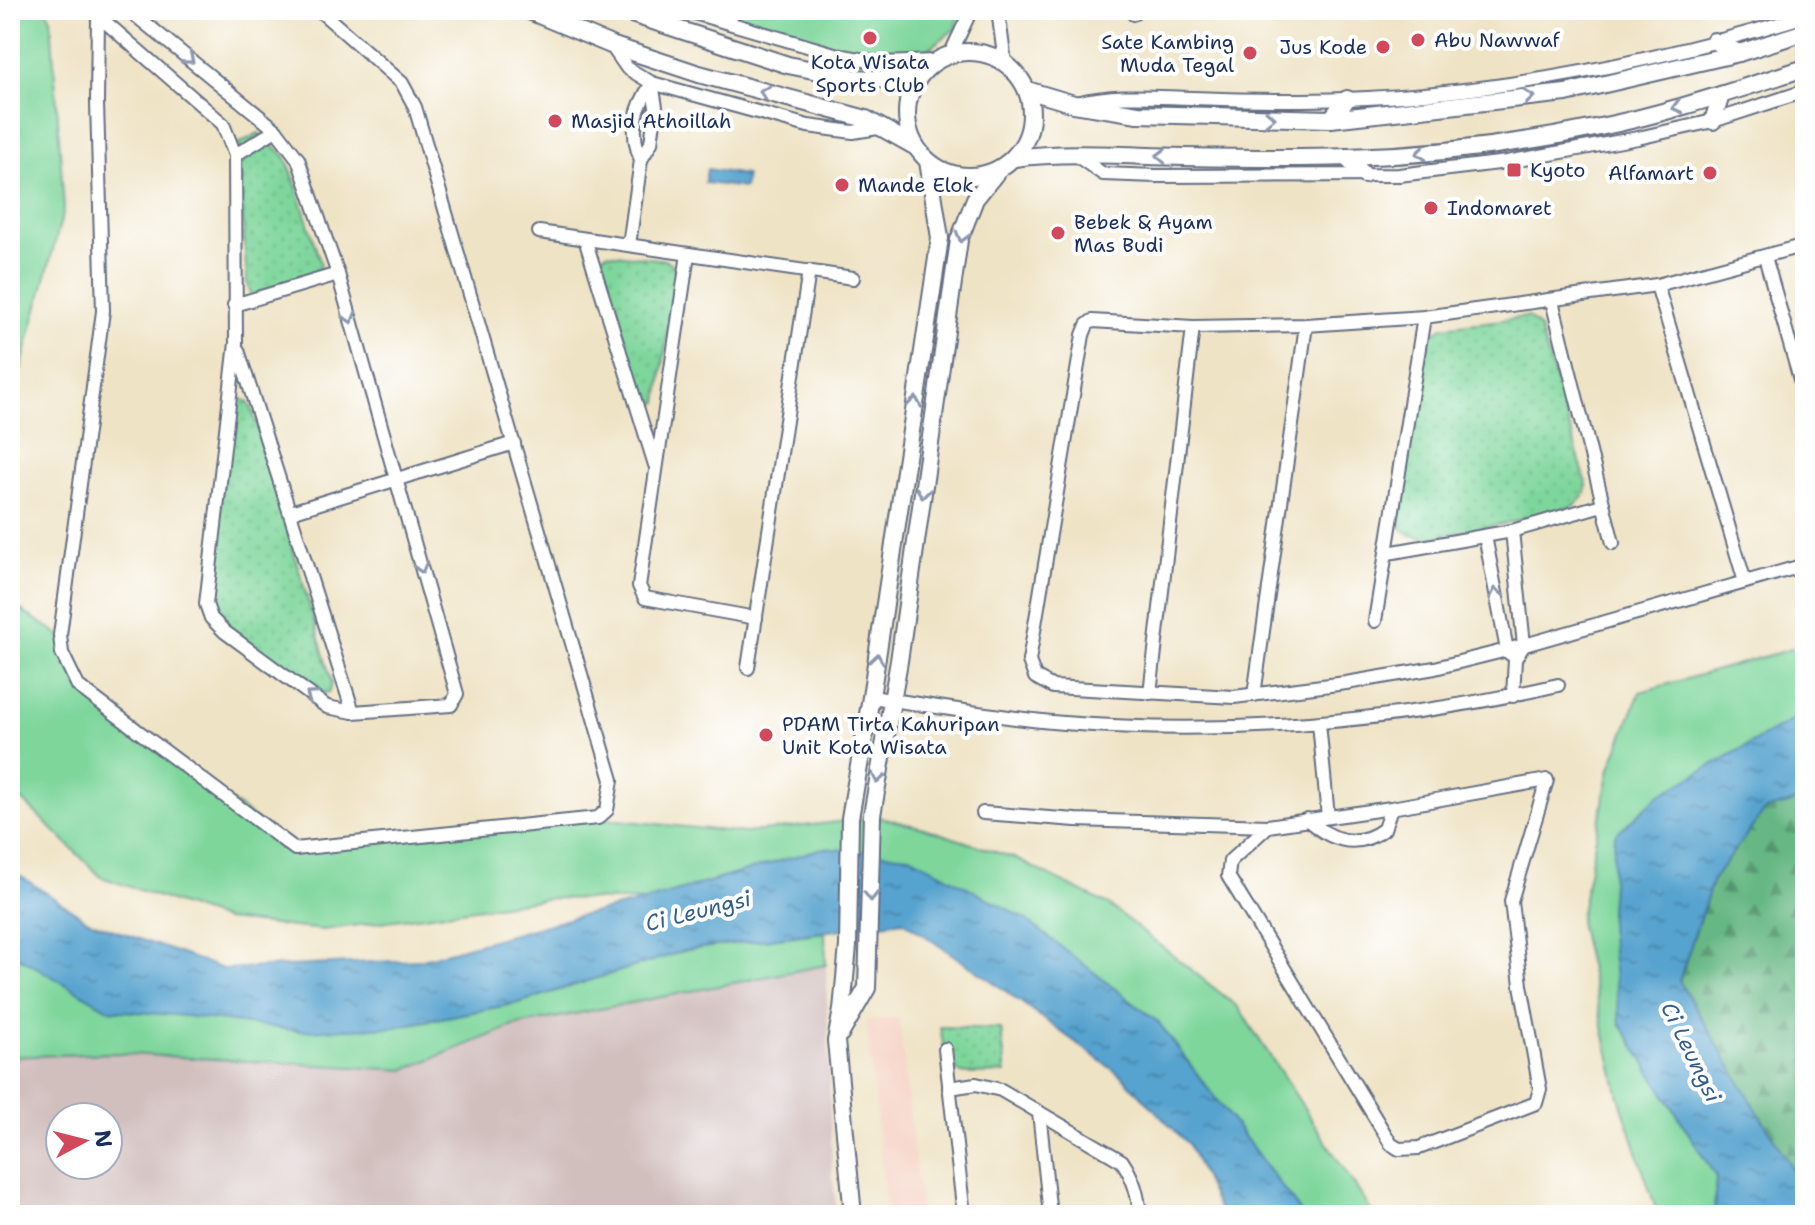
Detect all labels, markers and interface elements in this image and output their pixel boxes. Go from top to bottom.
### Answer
place label: Abu Nawwaf [1434,27,1561,53]
marker: Kota Wisata Sports Club [861,29,879,47]
place label: Sate Kambing Muda Tegal [1101,29,1234,78]
marker: Abu Nawwaf [1409,31,1427,49]
place label: Jus Kode [1279,34,1367,60]
marker: Jus Kode [1374,38,1392,56]
marker: Sate Kambing Muda Tegal [1241,44,1259,62]
one-way arrow [180,49,194,64]
place label: Kota Wisata Sports Club [811,49,930,98]
one-way arrow [758,85,772,102]
one-way arrow [1522,89,1536,106]
one-way arrow [1670,97,1684,114]
place label: Masjid Athoillah [571,108,732,134]
one-way arrow [1264,109,1277,127]
marker: Masjid Athoillah [546,112,564,130]
one-way arrow [1414,145,1427,162]
one-way arrow [1154,148,1167,165]
place label: Kyoto [1530,157,1585,183]
place label: Alfamart [1608,160,1694,186]
marker: Kyoto [1505,161,1523,179]
marker: Alfamart [1701,164,1719,182]
place label: Mande Elok [858,172,974,198]
marker: Mande Elok [833,176,851,194]
place label: Indomaret [1447,195,1552,221]
marker: Indomaret [1422,199,1440,217]
place label: Bebek & Ayam Mas Budi [1074,209,1213,258]
marker: Bebek & Ayam Mas Budi [1049,224,1067,242]
one-way arrow [955,229,971,243]
one-way arrow [341,311,358,325]
one-way arrow [906,395,923,408]
one-way arrow [915,487,932,500]
one-way arrow [412,561,429,575]
one-way arrow [1488,587,1505,601]
one-way arrow [868,652,885,666]
one-way arrow [305,691,320,705]
place label: PDAM Tirta Kahuripan Unit Kota Wisata [782,711,999,760]
marker: PDAM Tirta Kahuripan Unit Kota Wisata [757,726,775,744]
one-way arrow [871,771,888,785]
water label: Ci Leungsi [642,884,755,938]
one-way arrow [862,890,880,903]
water label: Ci Leungsi [1654,997,1728,1108]
north arrow [44,1101,124,1181]
text: N [88,1128,119,1149]

